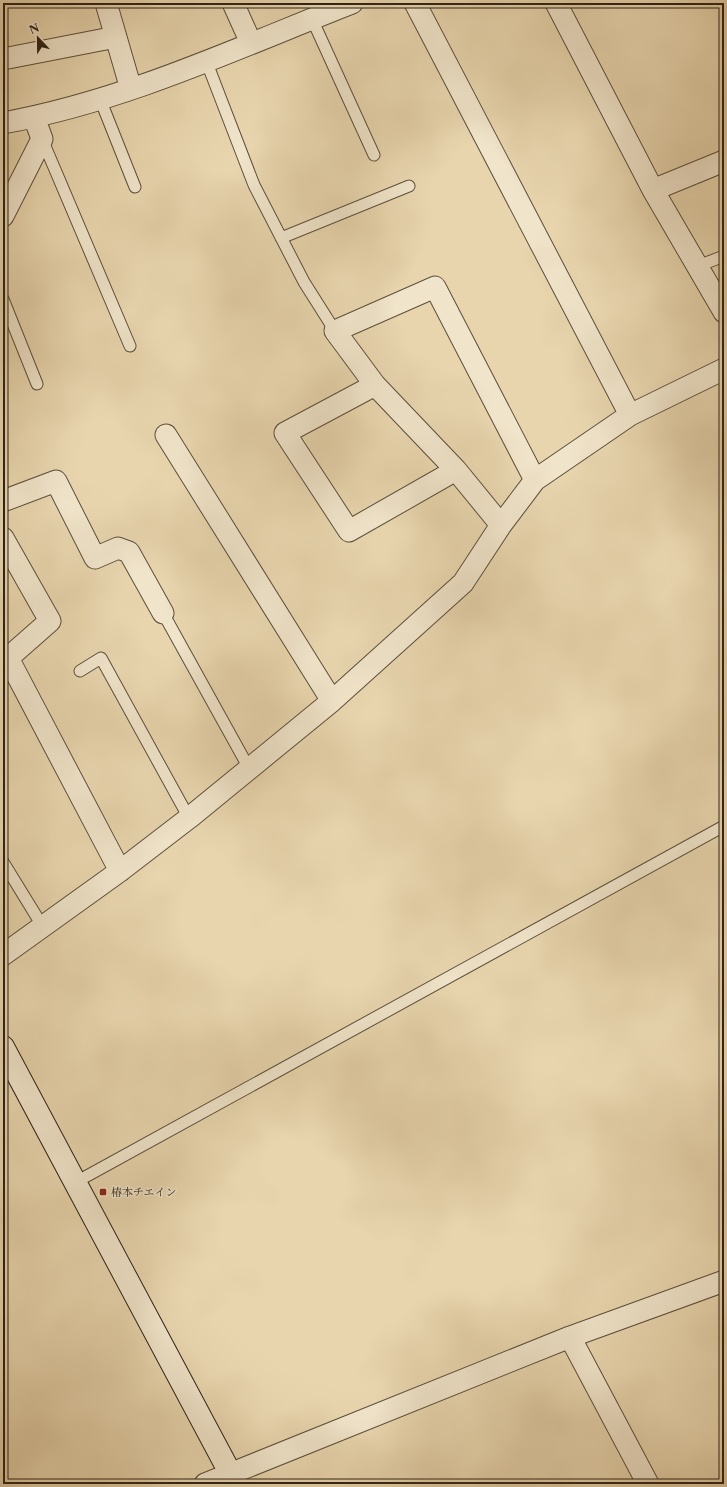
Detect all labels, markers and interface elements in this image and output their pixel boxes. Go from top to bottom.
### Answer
north arrow [18,18,58,58]
text: N [27,20,42,37]
place label: 椿本チエイン [111,1185,177,1199]
marker: 椿本チエイン [98,1187,108,1197]

